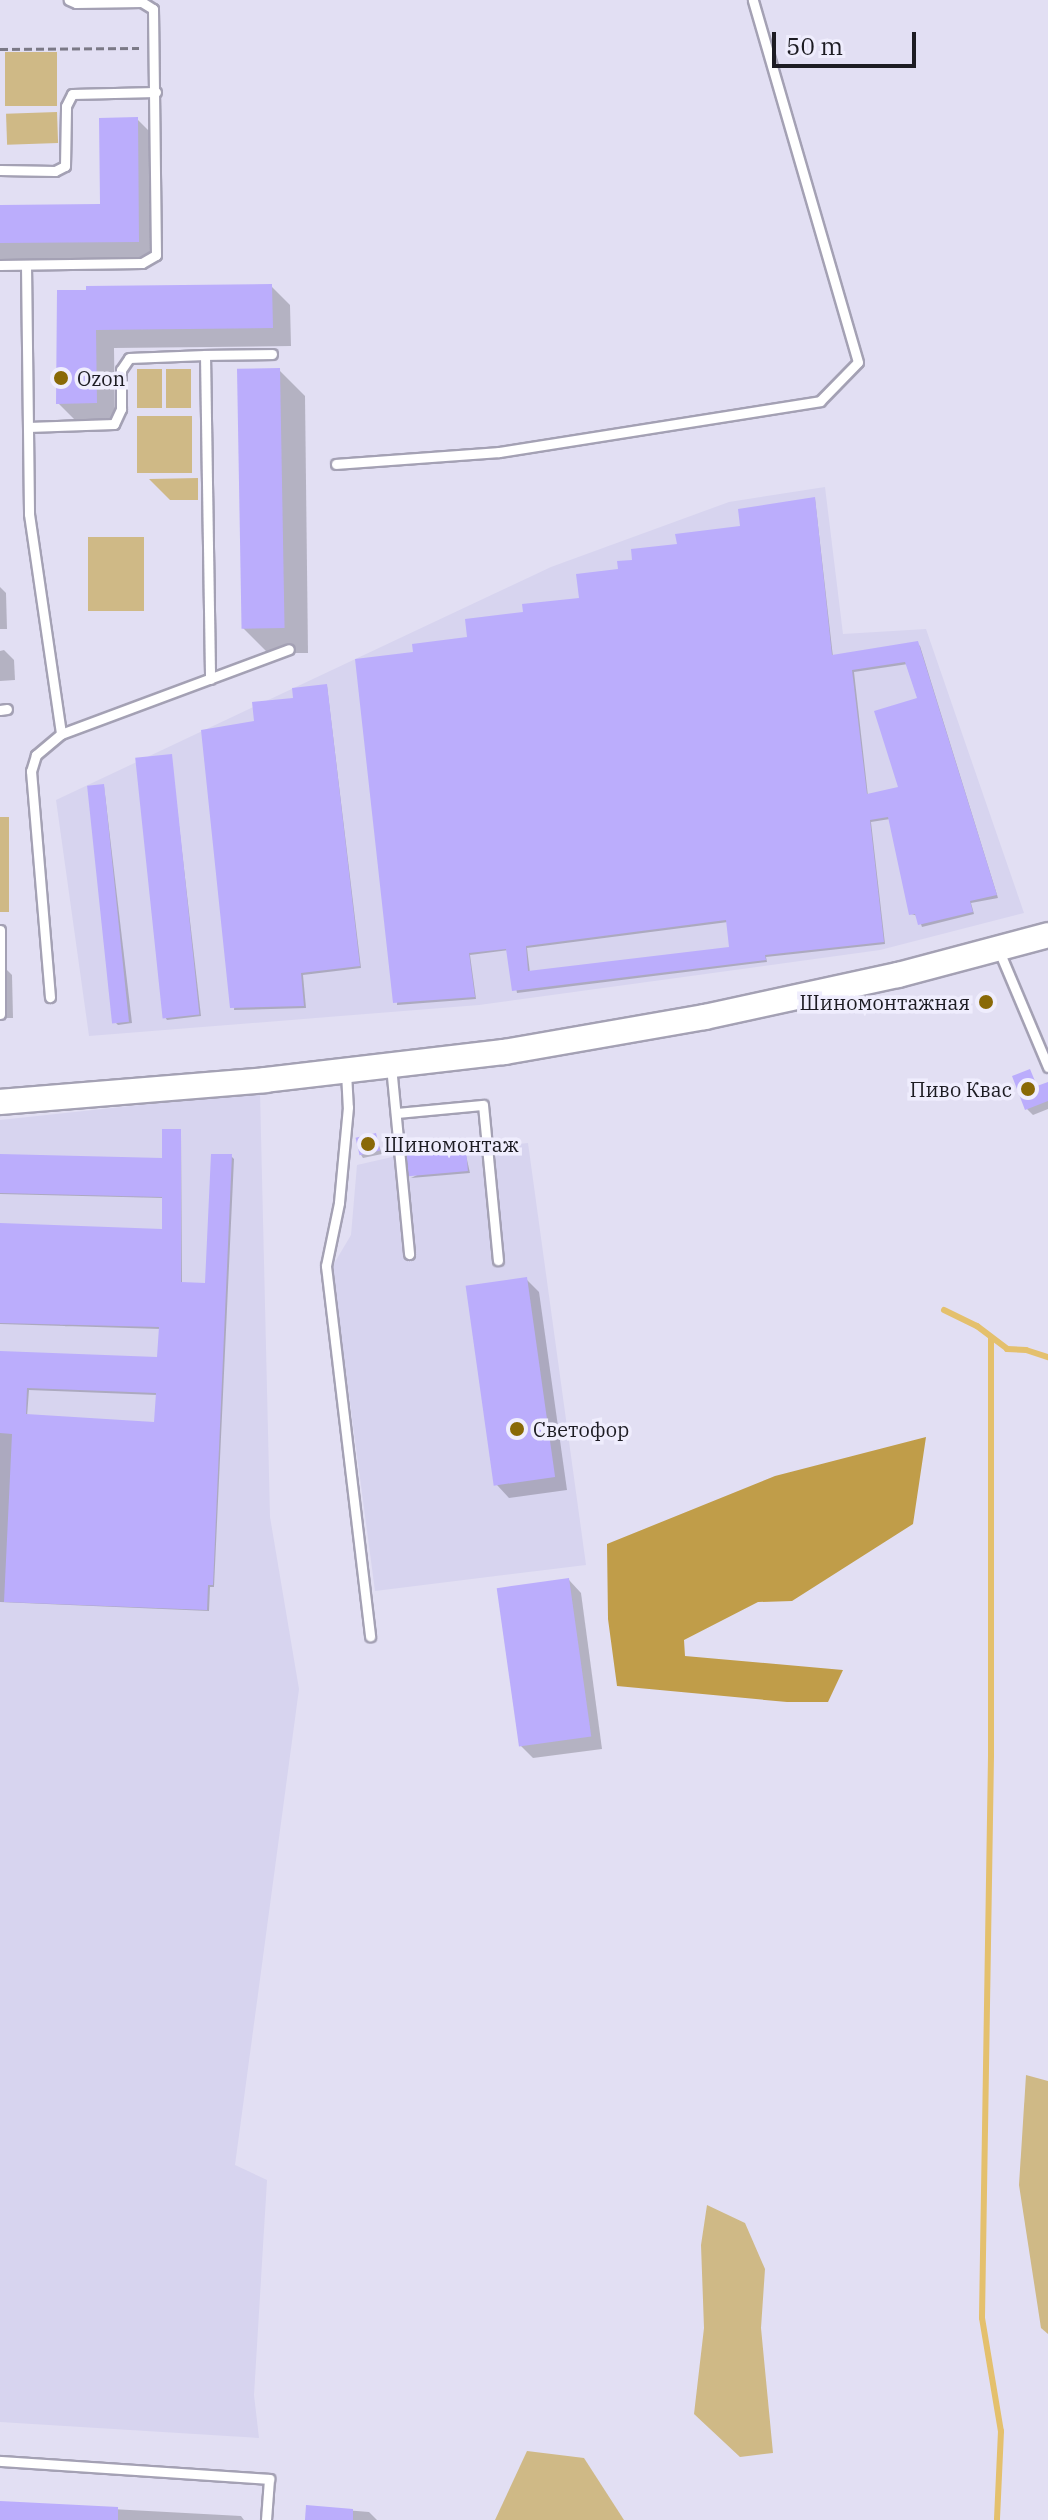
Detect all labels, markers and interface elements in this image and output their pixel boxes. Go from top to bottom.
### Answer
scale bar [776,16,920,66]
text: 50 m [786,30,843,62]
place label: Ozon [77,366,125,390]
marker: Ozon [52,369,70,387]
place label: Шиномонтажная [800,990,970,1014]
marker: Шиномонтажная [977,993,995,1011]
place label: Пиво Квас [910,1077,1012,1101]
marker: Пиво Квас [1019,1080,1037,1098]
place label: Шиномонтаж [384,1132,519,1156]
marker: Шиномонтаж [359,1135,377,1153]
place label: Светофор [533,1417,629,1441]
marker: Светофор [508,1420,526,1438]

